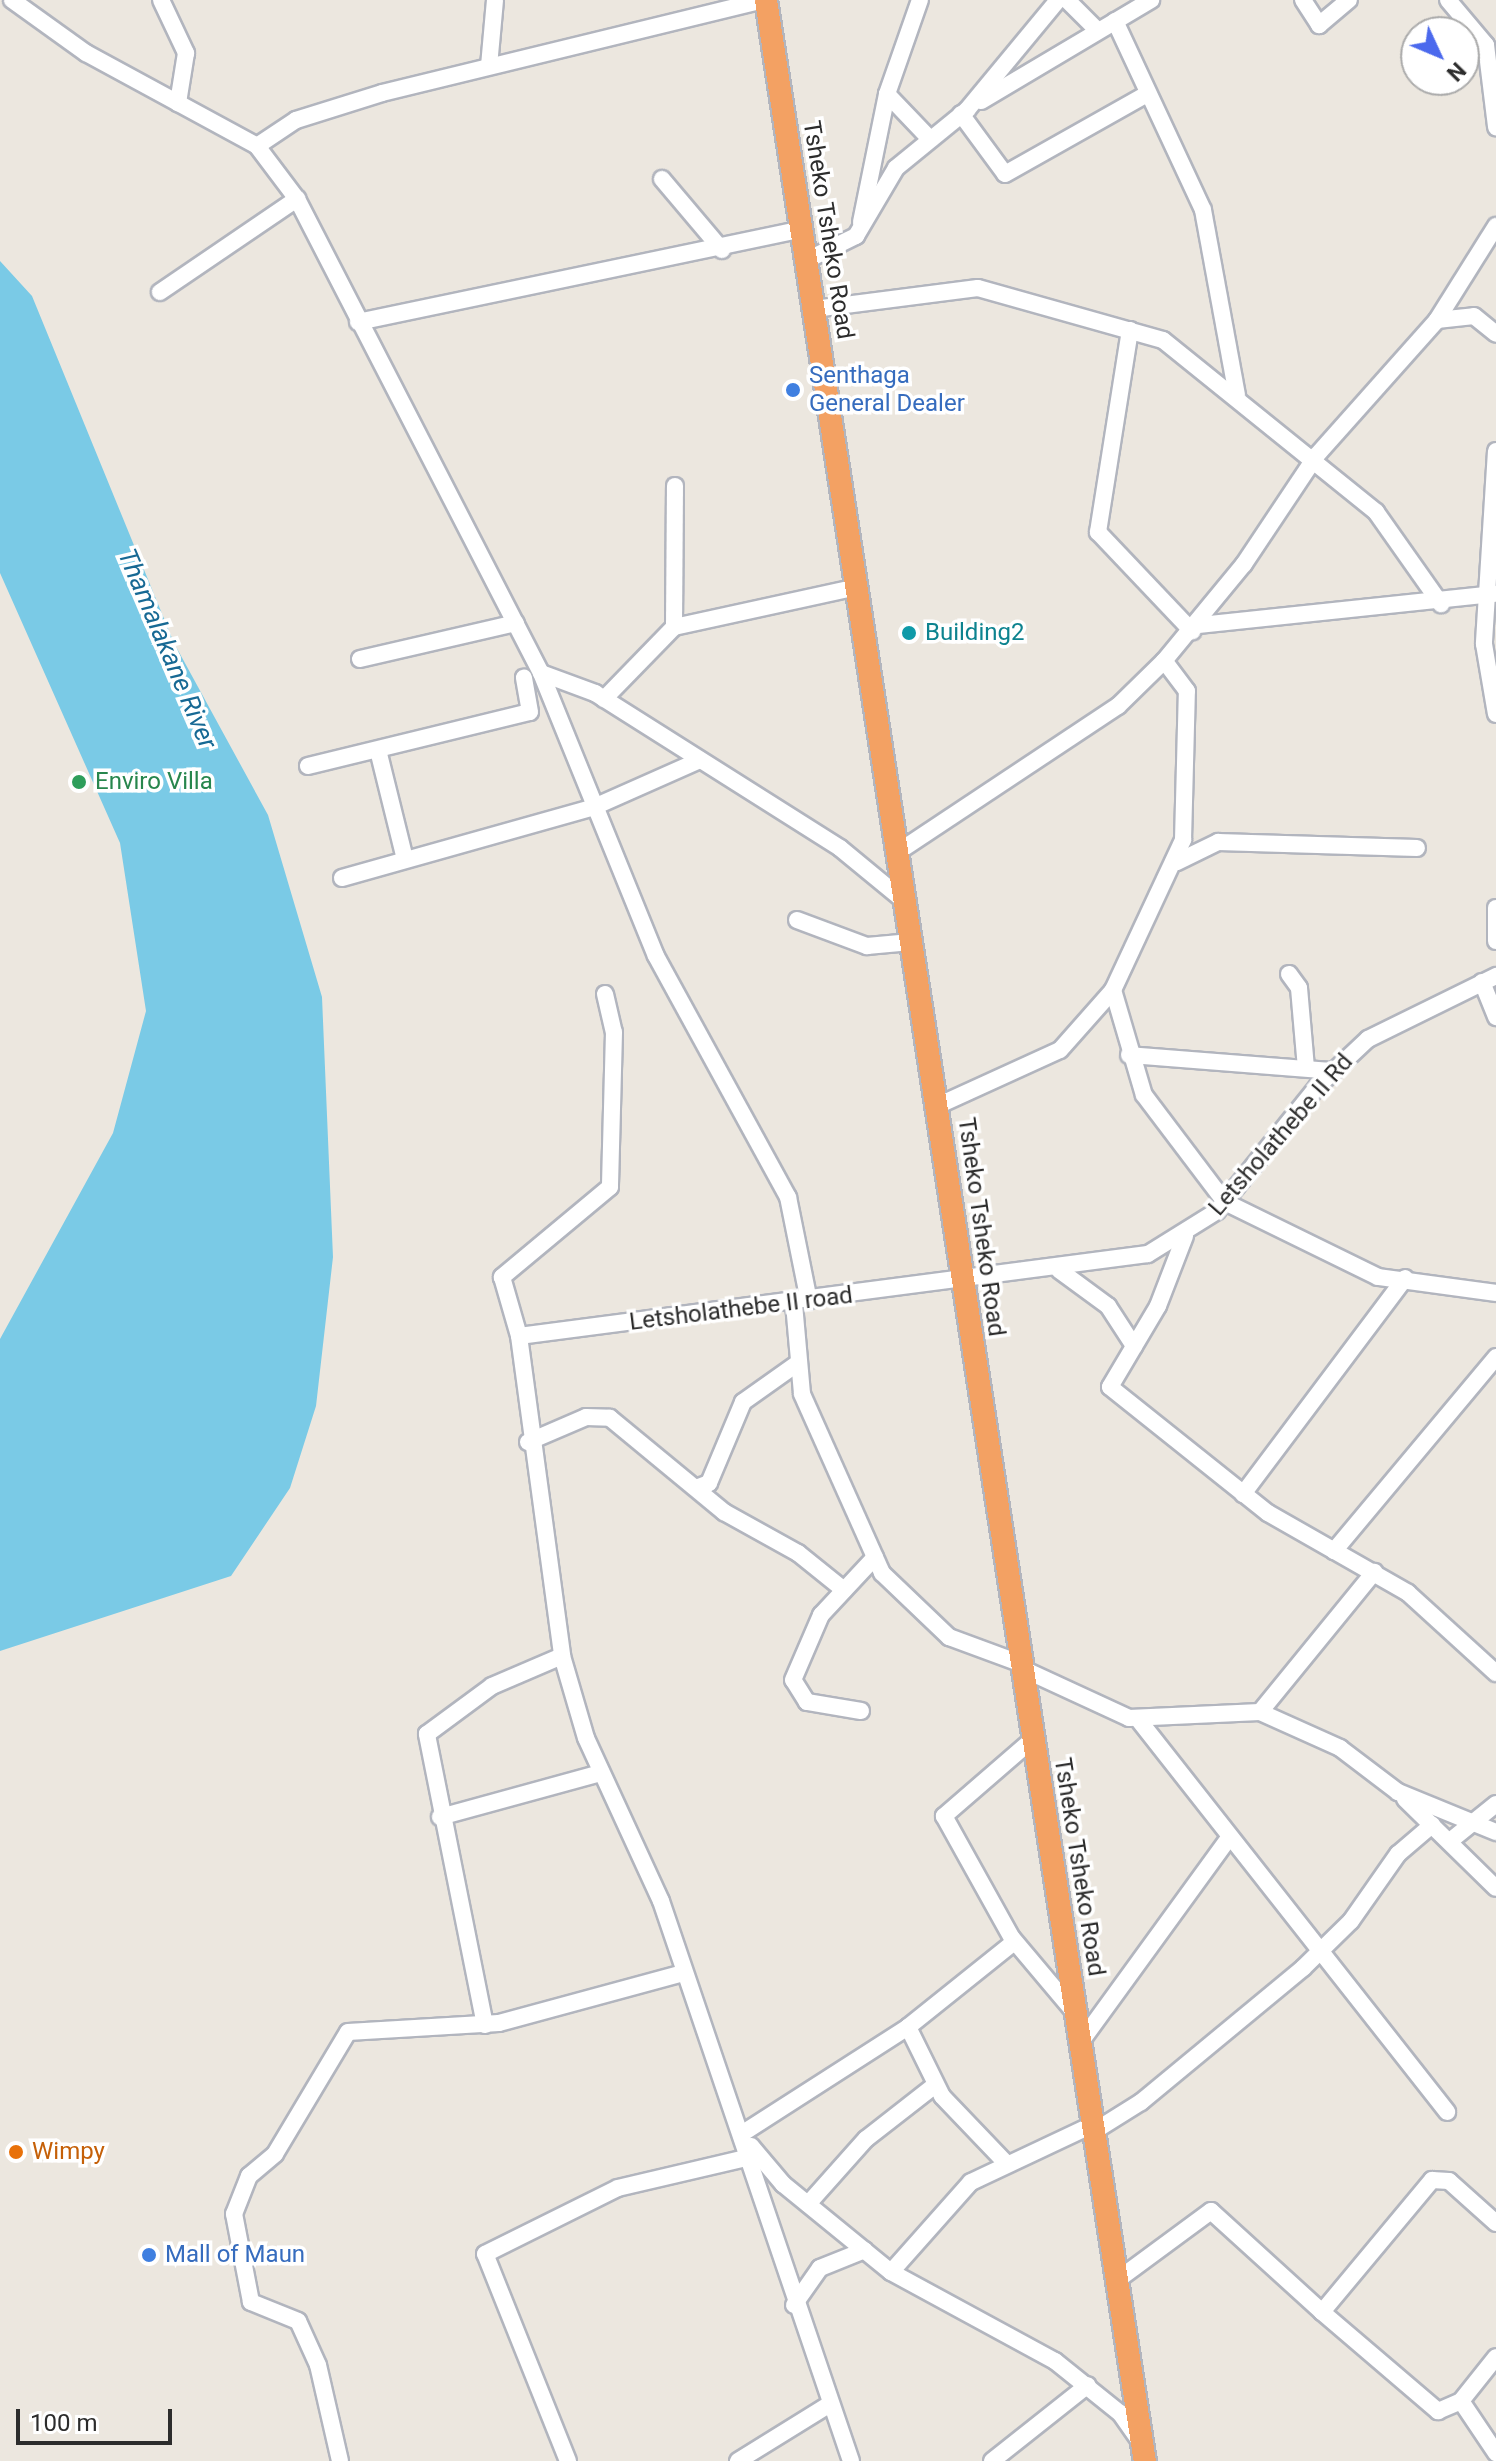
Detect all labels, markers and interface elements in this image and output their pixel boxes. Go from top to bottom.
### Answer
north arrow [1400,16,1480,96]
text: N [1442,57,1471,86]
street label: Tsheko Tsheko Road [796,118,860,342]
place label: Senthaga General Dealer [809,362,965,418]
marker: Senthaga General Dealer [784,381,802,399]
water label: Thamalakane River [111,544,223,754]
place label: Building2 [925,619,1024,647]
marker: Building2 [900,624,918,642]
place label: Enviro Villa [95,768,213,796]
marker: Enviro Villa [70,773,88,791]
street label: Letsholathebe II Rd [1203,1048,1359,1222]
street label: Tsheko Tsheko Road [951,1115,1011,1339]
street label: Letsholathebe II road [628,1281,854,1337]
street label: Tsheko Tsheko Road [1047,1755,1111,1979]
place label: Wimpy [32,2138,105,2166]
marker: Wimpy [7,2143,25,2161]
place label: Mall of Maun [165,2241,305,2269]
marker: Mall of Maun [140,2246,158,2264]
scale bar [20,2393,176,2443]
text: 100 m [30,2409,97,2437]

